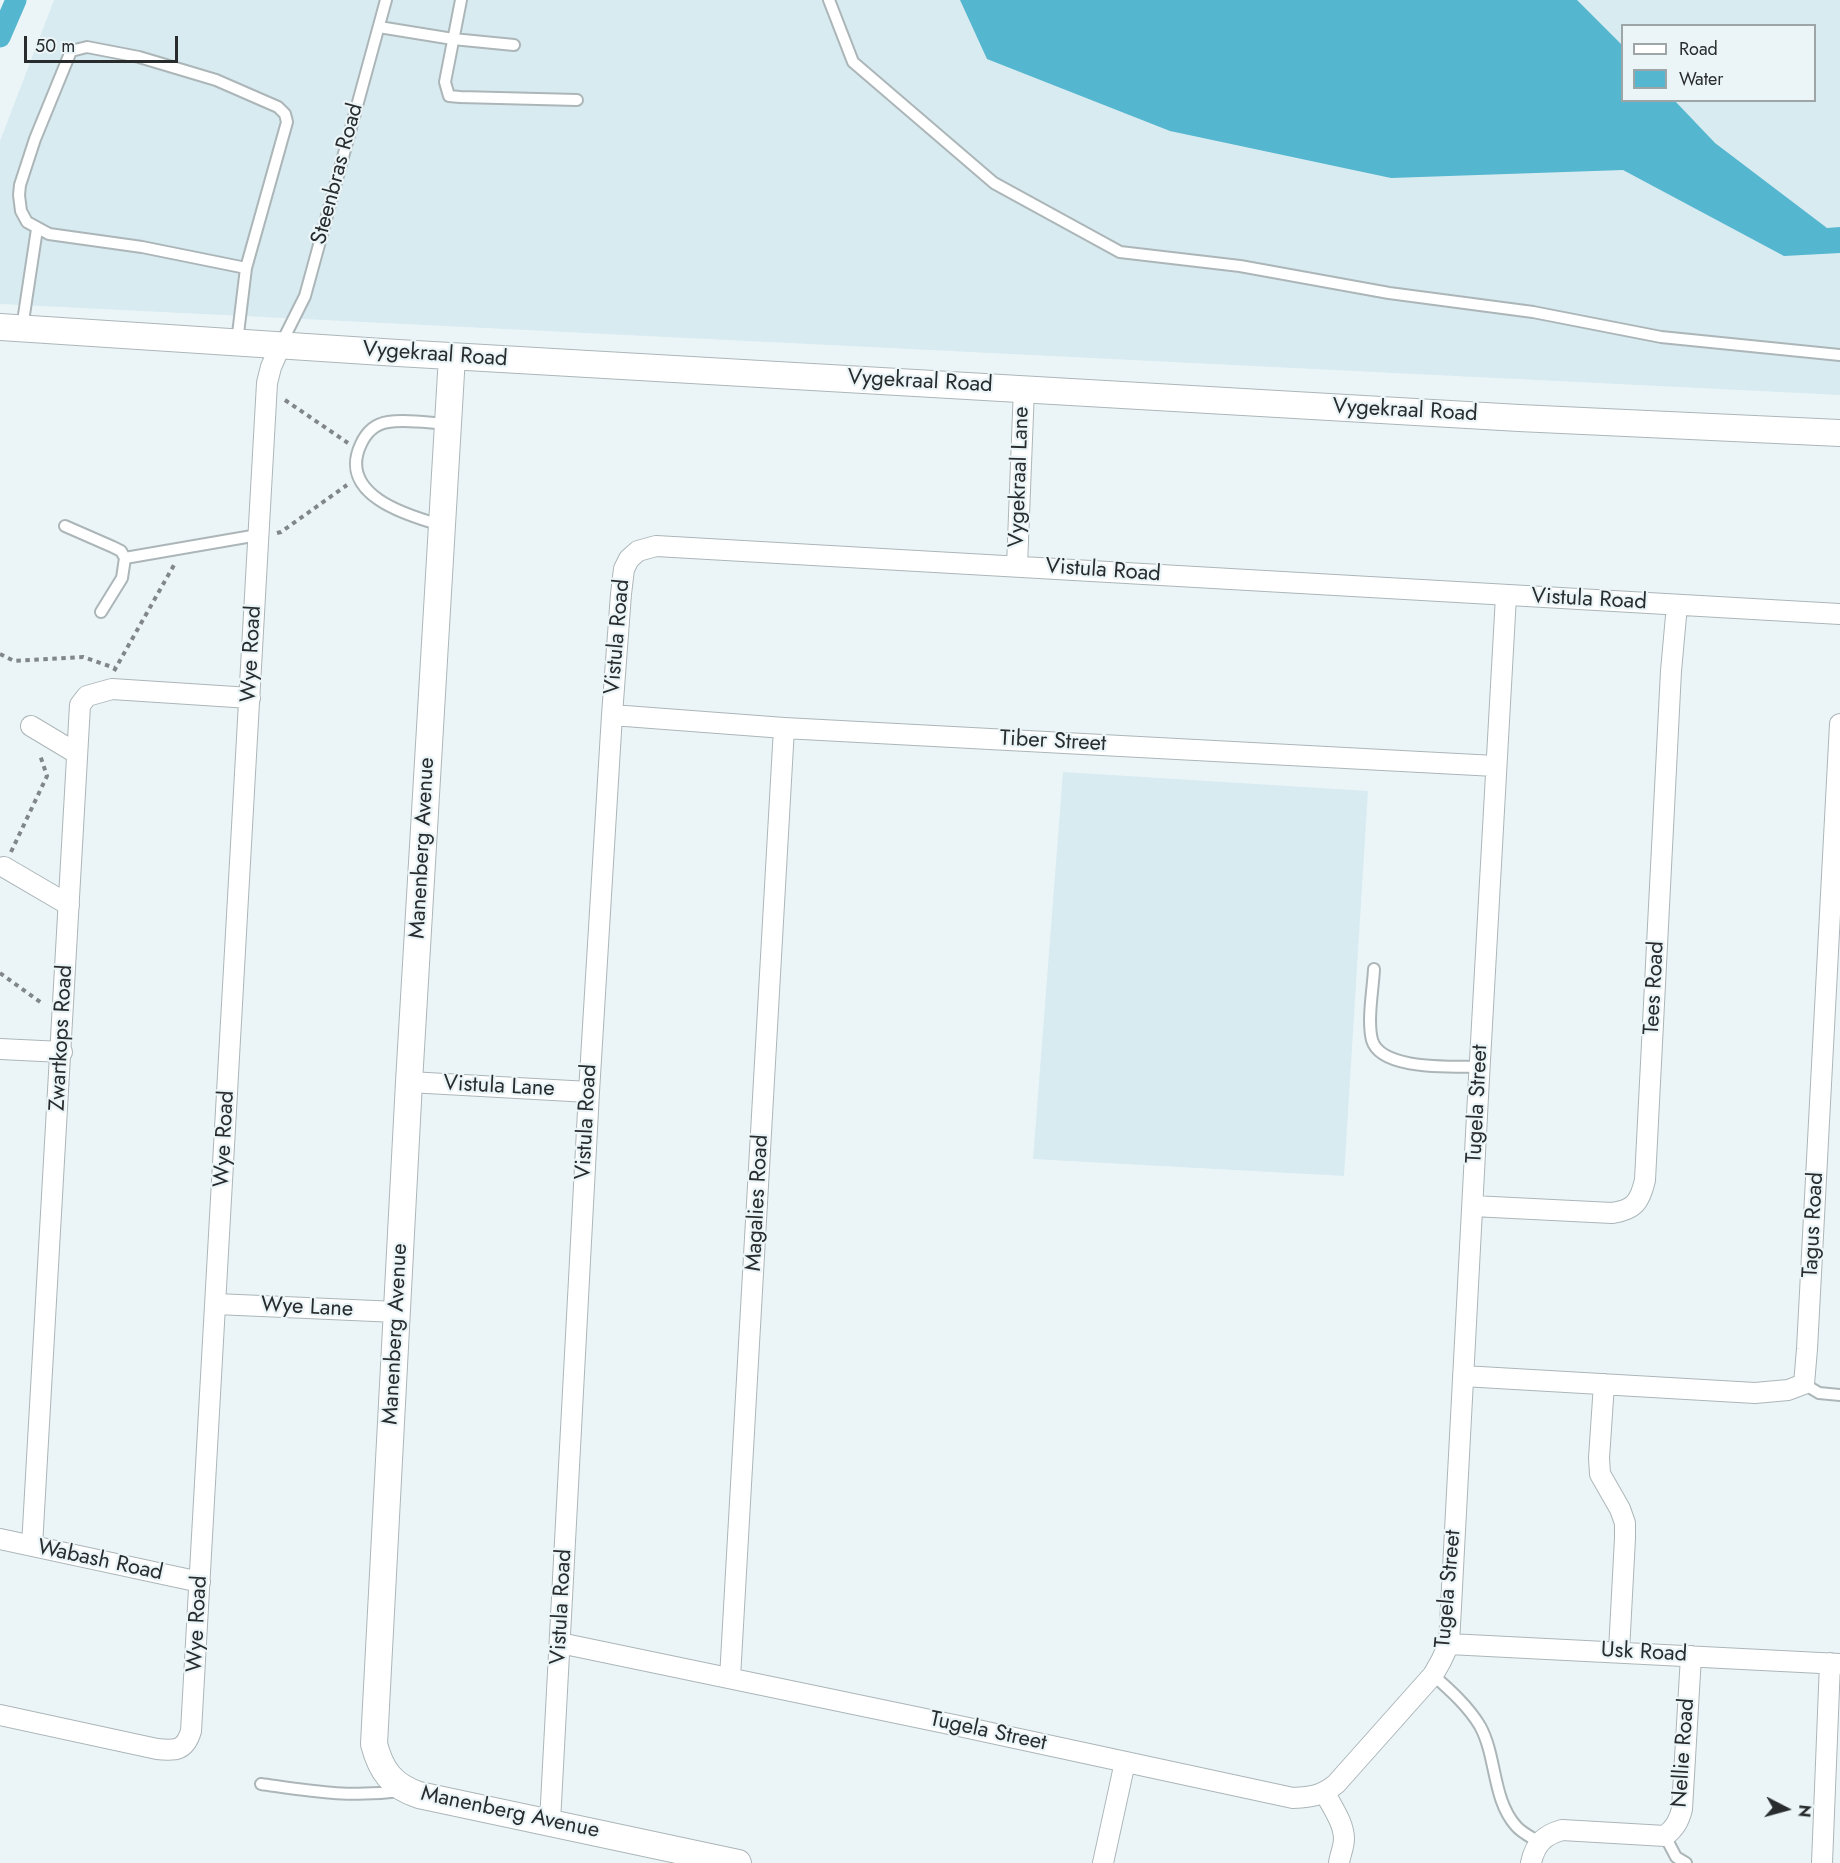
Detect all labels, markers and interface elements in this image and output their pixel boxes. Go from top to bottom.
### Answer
scale bar [27,24,182,62]
legend [1621,24,1816,102]
text: 50 m [35,33,75,59]
text: Road [1679,36,1718,62]
text: Water [1679,66,1723,92]
street label: Steenbras Road [306,100,370,248]
street label: Vygekraal Road [362,337,508,373]
street label: Vygekraal Road [847,365,993,399]
street label: Vygekraal Road [1332,394,1478,428]
street label: Vygekraal Lane [1004,406,1036,548]
street label: Vistula Road [1044,554,1162,588]
street label: Vistula Road [600,578,636,696]
street label: Vistula Road [1531,584,1647,616]
street label: Wye Road [236,605,268,703]
street label: Tiber Street [999,726,1107,758]
street label: Manenberg Avenue [405,757,441,939]
street label: Tees Road [1639,941,1671,1035]
street label: Zwartkops Road [45,964,79,1112]
street label: Tugela Street [1462,1044,1494,1164]
street label: Vistula Road [571,1064,603,1180]
street label: Vistula Lane [443,1071,555,1103]
street label: Wye Road [209,1090,241,1188]
street label: Magalies Road [741,1134,775,1272]
street label: Tagus Road [1798,1172,1830,1278]
street label: Manenberg Avenue [378,1243,414,1425]
street label: Wye Lane [260,1292,354,1324]
street label: Tugela Street [1431,1529,1467,1649]
street label: Wabash Road [35,1535,165,1587]
street label: Vistula Road [546,1549,578,1665]
street label: Wye Road [182,1575,214,1673]
street label: Usk Road [1600,1638,1688,1668]
street label: Nellie Road [1667,1697,1701,1809]
street label: Tugela Street [927,1707,1049,1757]
north arrow [1756,1779,1816,1839]
street label: Manenberg Avenue [418,1781,602,1845]
text: N [1792,1803,1817,1818]

